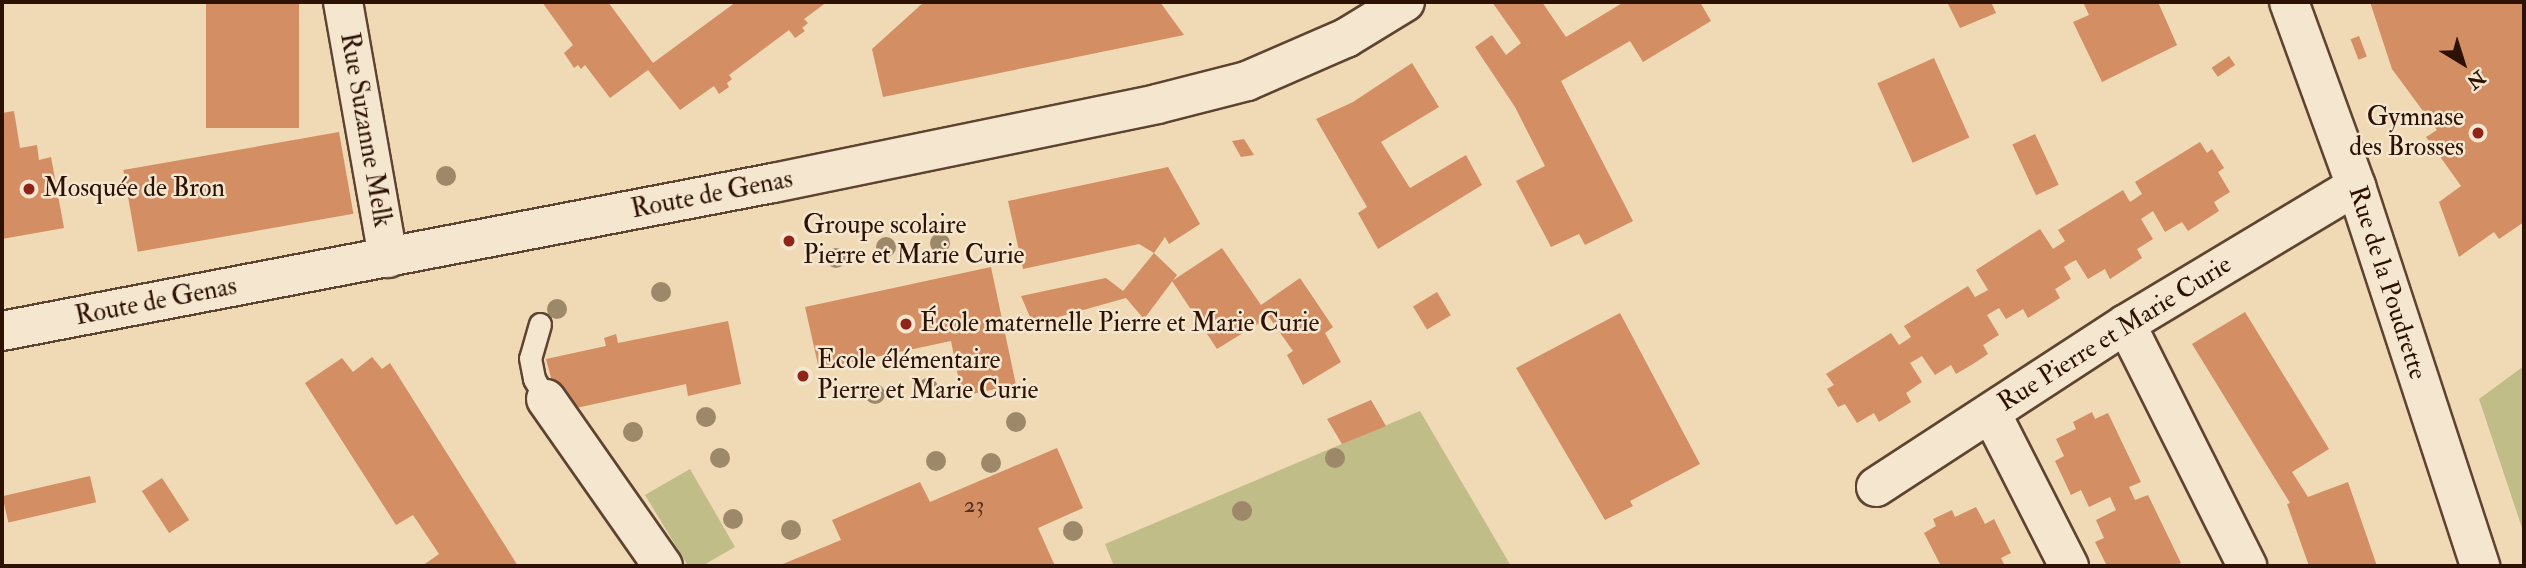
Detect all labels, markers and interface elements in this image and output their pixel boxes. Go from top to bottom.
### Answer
north arrow [2428,28,2498,98]
street label: Rue Suzanne Melk [333,30,397,230]
text: N [2462,65,2490,94]
place label: Gymnase des Brosses [2349,102,2464,164]
marker: Gymnase des Brosses [2470,125,2486,141]
street label: Route de Genas [629,164,795,226]
place label: Mosquée de Bron [43,173,225,205]
marker: Mosquée de Bron [21,181,37,197]
street label: Rue de la Poudrette [2341,182,2433,384]
place label: Groupe scolaire Pierre et Marie Curie [803,210,1024,272]
marker: Groupe scolaire Pierre et Marie Curie [781,233,797,249]
street label: Rue Pierre et Marie Curie [1992,249,2238,419]
street label: Route de Genas [73,271,239,333]
place label: École maternelle Pierre et Marie Curie [920,308,1319,340]
marker: École maternelle Pierre et Marie Curie [898,316,914,332]
place label: Ecole élémentaire Pierre et Marie Curie [817,345,1038,406]
marker: Ecole élémentaire Pierre et Marie Curie [795,368,811,384]
house number: 23 [964,491,984,519]

